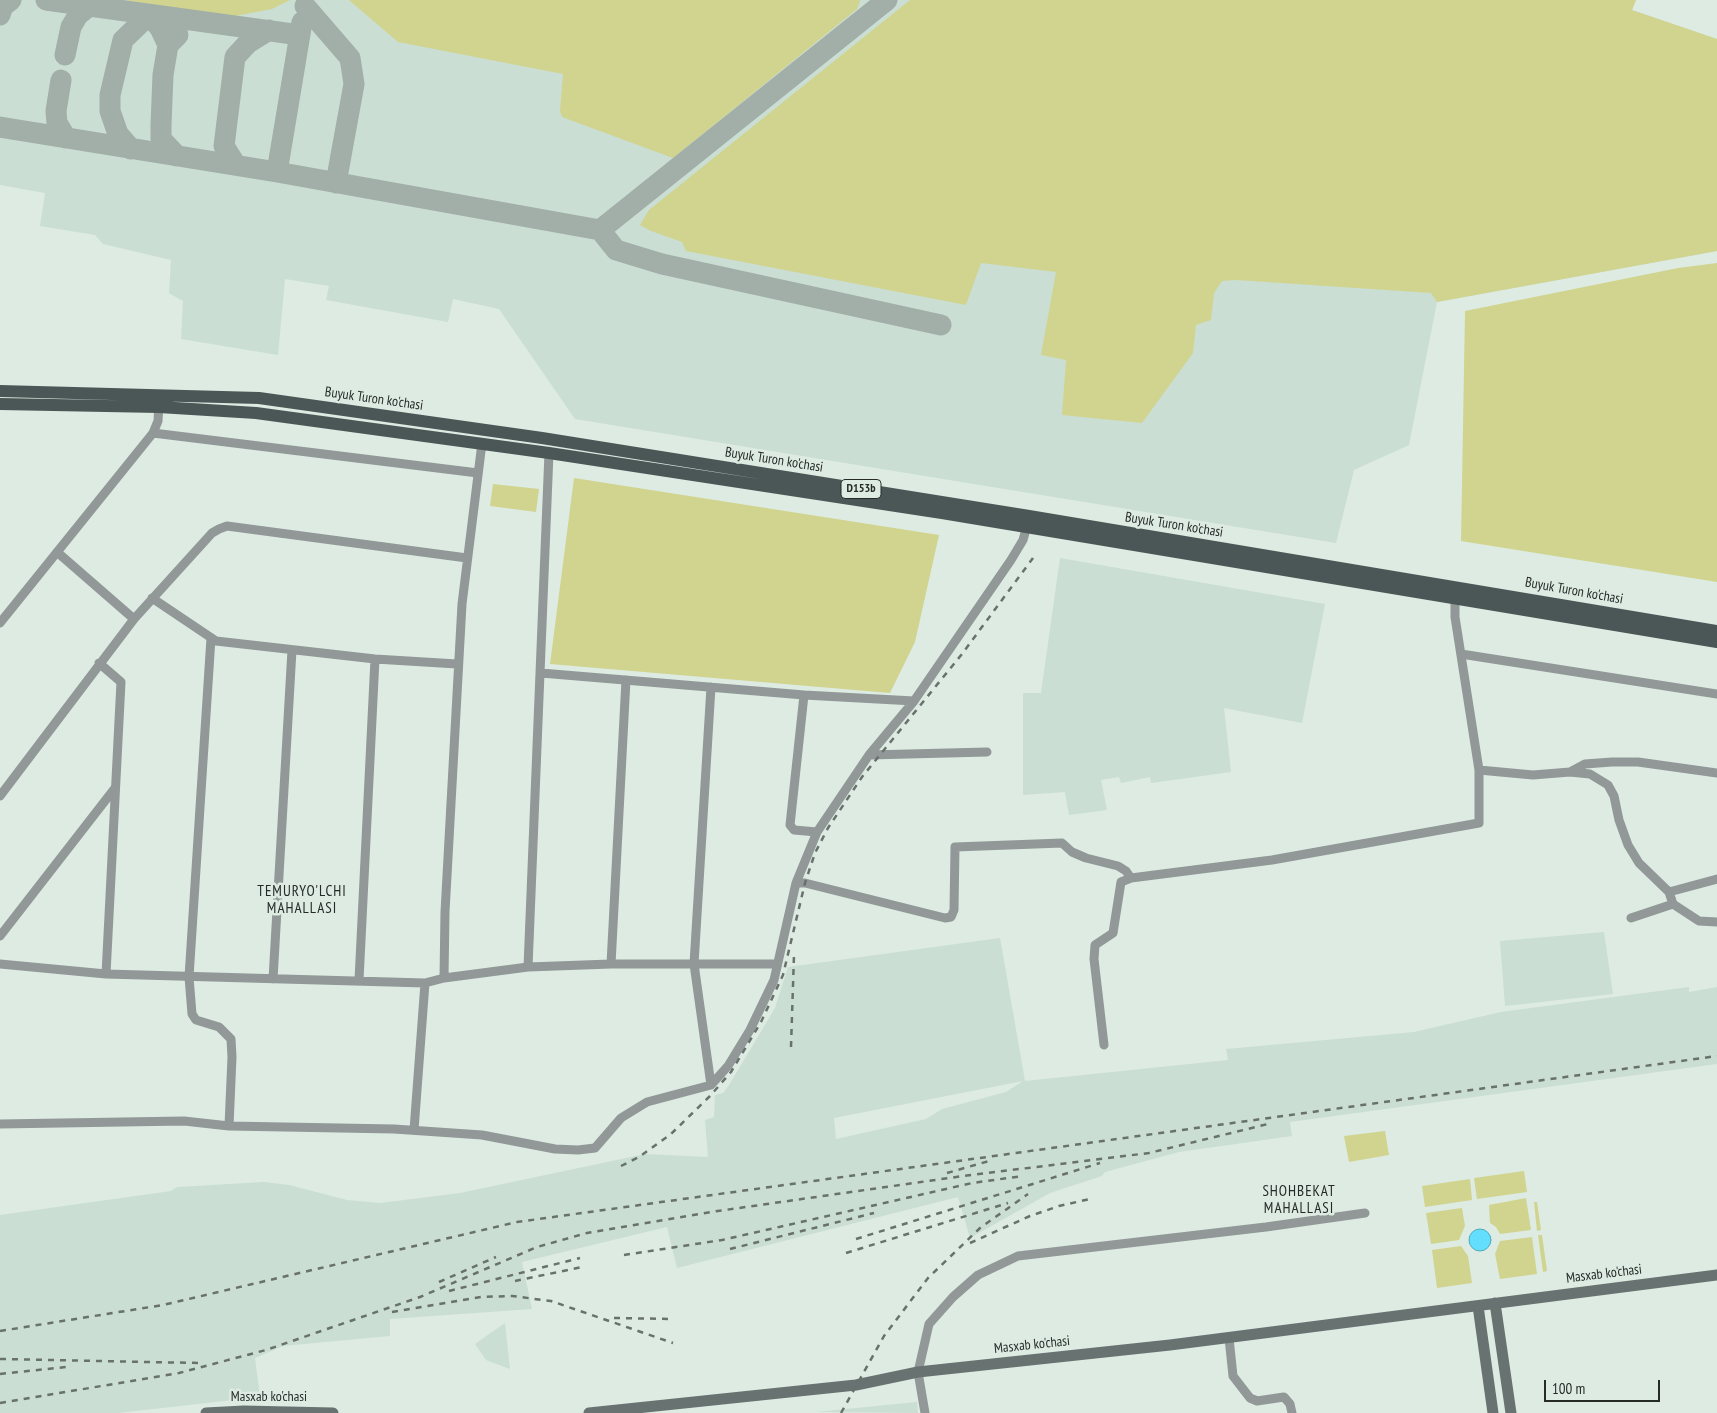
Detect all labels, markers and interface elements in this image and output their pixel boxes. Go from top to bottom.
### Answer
street label: Buyuk Turon ko'chasi [324,384,424,414]
street label: Buyuk Turon ko'chasi [724,444,824,476]
road number: D153b [841,479,881,498]
street label: Buyuk Turon ko'chasi [1124,509,1224,541]
street label: Buyuk Turon ko'chasi [1524,574,1624,608]
district label: TEMURYO'LCHI MAHALLASI [256,883,348,918]
district label: SHOHBEKAT MAHALLASI [1261,1183,1337,1218]
street label: Masxab ko'chasi [1565,1261,1643,1287]
street label: Masxab ko'chasi [993,1333,1071,1357]
scale bar [1547,1370,1663,1402]
text: 100 m [1552,1379,1585,1398]
street label: Masxab ko'chasi [231,1389,307,1405]

